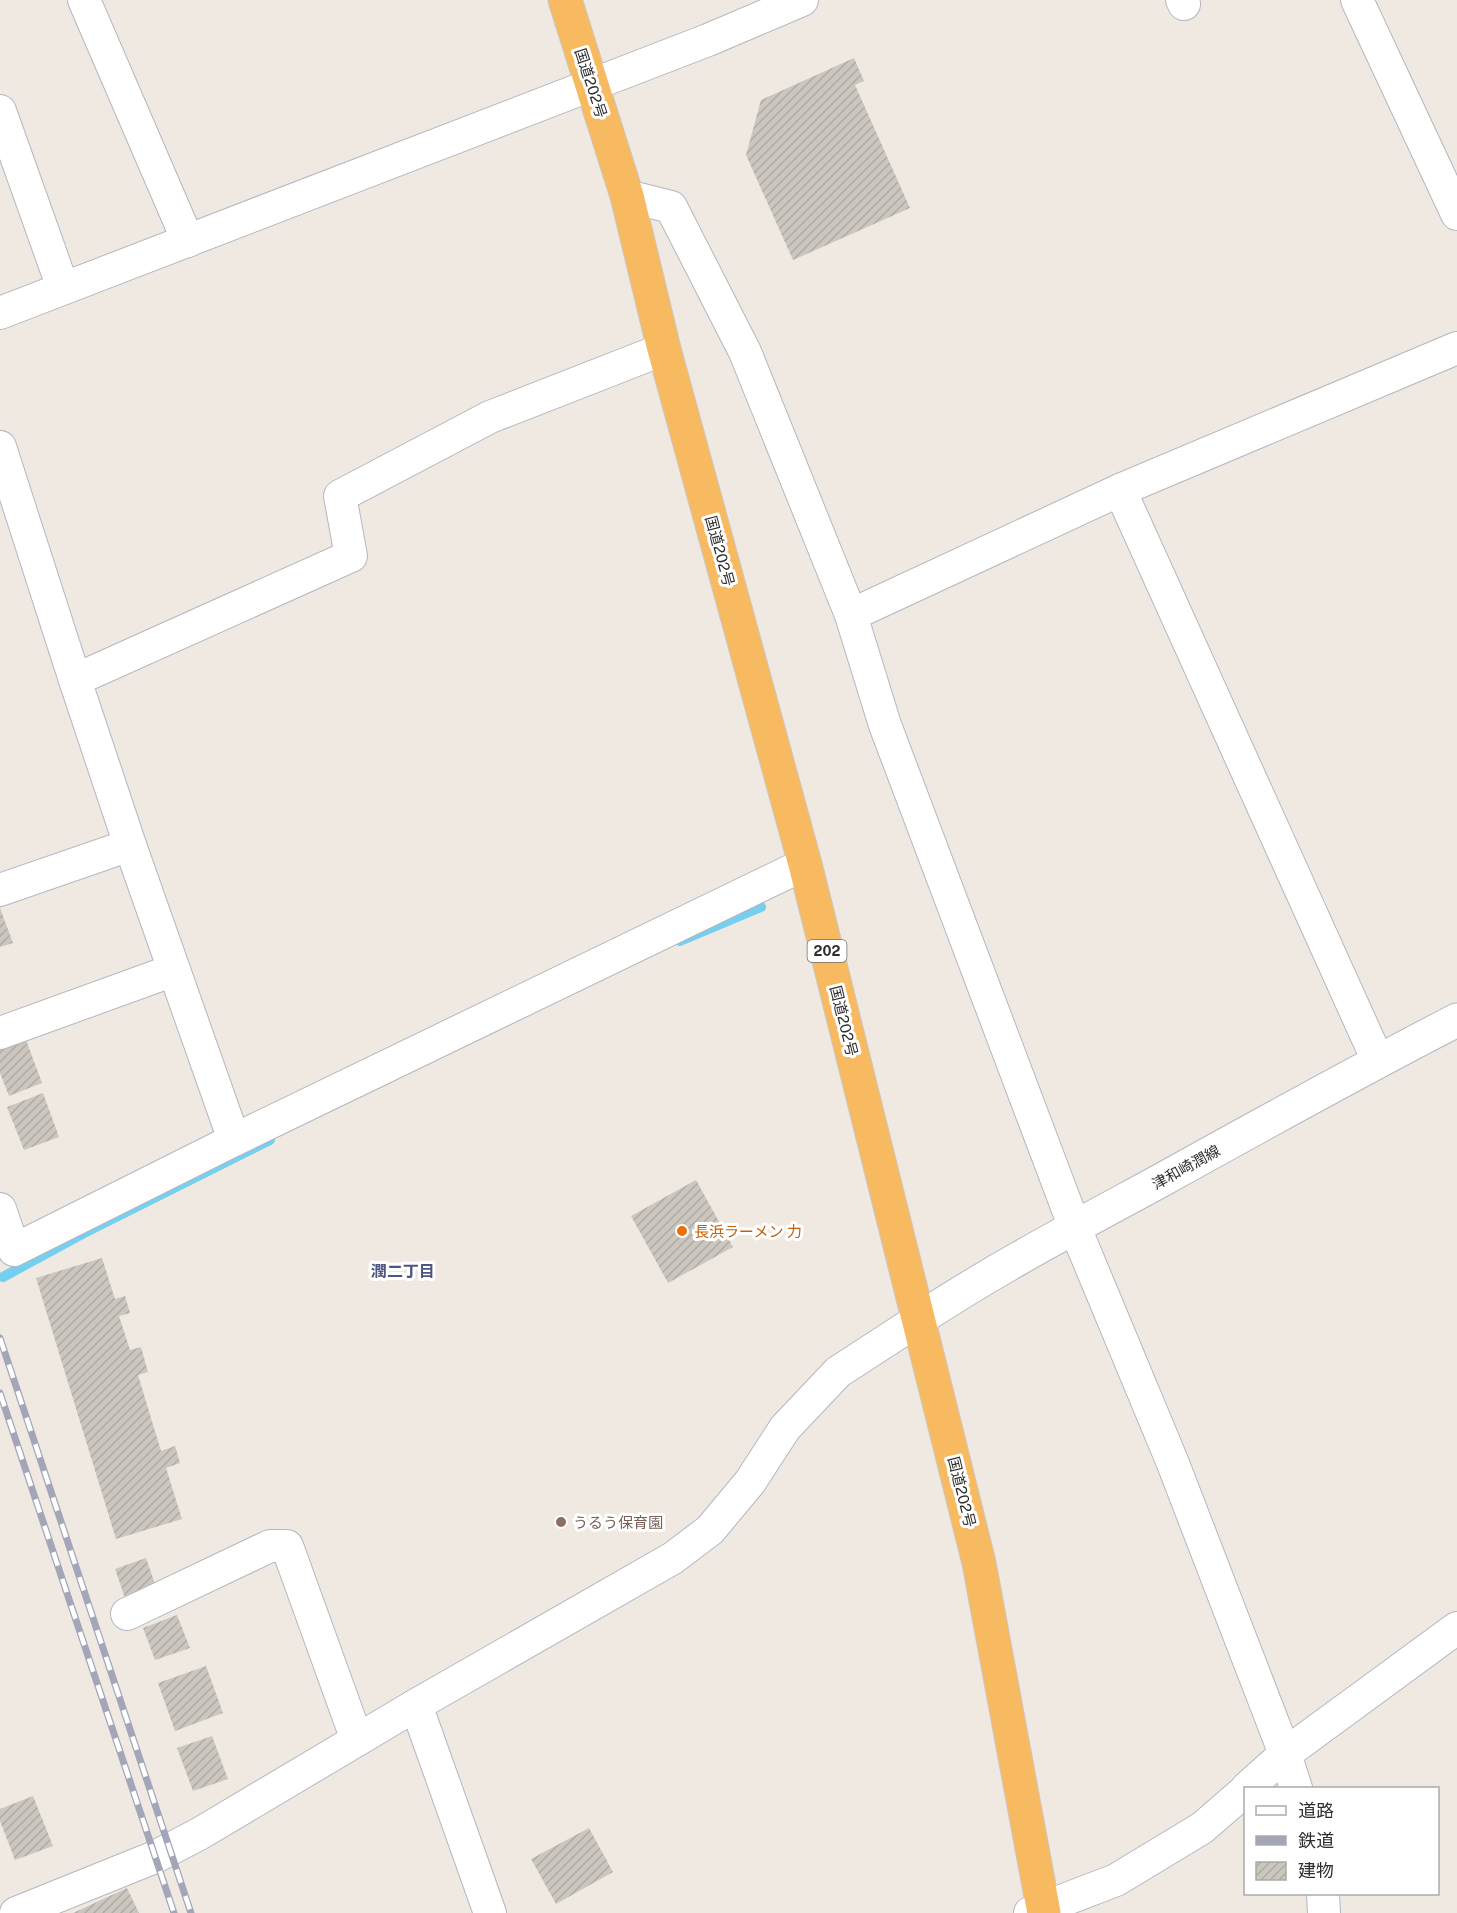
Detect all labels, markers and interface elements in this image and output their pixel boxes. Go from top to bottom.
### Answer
street label: 国道202号 [572,46,610,120]
street label: 国道202号 [702,514,738,588]
road number: 202 [808,940,846,962]
street label: 国道202号 [827,984,861,1058]
street label: 津和崎潤線 [1149,1141,1223,1193]
place label: 長浜ラーメン 力 [694,1223,802,1240]
marker: 長浜ラーメン 力 [675,1224,689,1238]
district label: 潤二丁目 [371,1262,435,1281]
street label: 国道202号 [945,1455,979,1529]
place label: うるう保育園 [573,1514,663,1531]
marker: うるう保育園 [554,1515,568,1529]
legend [1244,1787,1439,1895]
text: 道路 [1298,1800,1334,1821]
text: 鉄道 [1298,1830,1334,1851]
text: 建物 [1298,1860,1334,1881]

